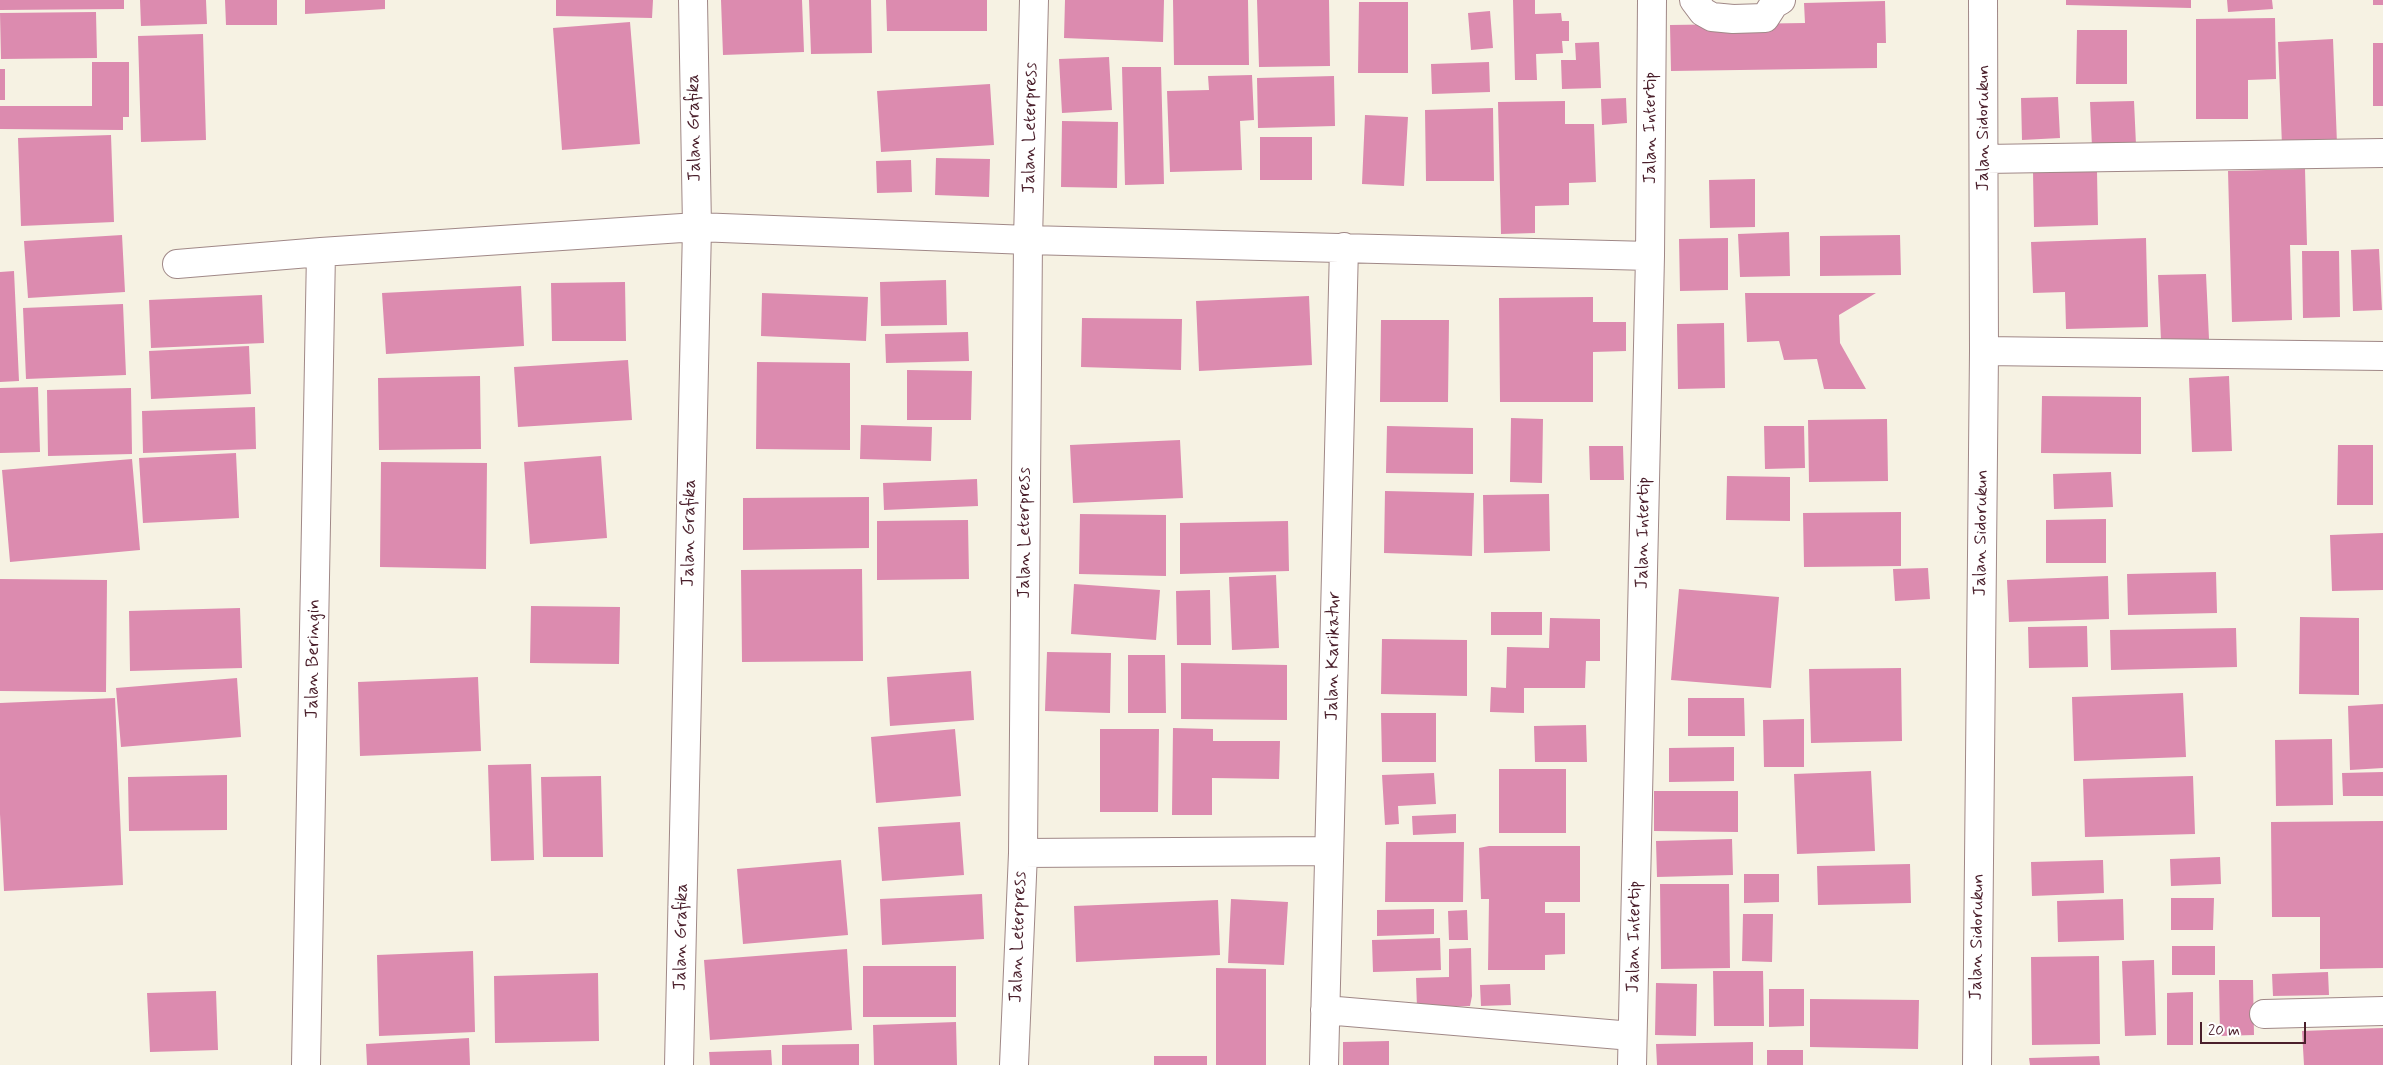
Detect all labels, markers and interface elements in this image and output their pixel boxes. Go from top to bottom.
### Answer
street label: Jalan Leterpress [1019,62,1043,194]
street label: Jalan Sidorukun [1973,65,1995,191]
street label: Jalan Intertip [1640,72,1662,184]
street label: Jalan Grafika [683,74,707,182]
street label: Jalan Leterpress [1014,467,1036,599]
street label: Jalan Sidorukun [1970,469,1994,597]
street label: Jalan Intertip [1632,477,1656,589]
street label: Jalan Grafika [678,479,702,587]
street label: Jalan Karikatur [1322,591,1346,721]
street label: Jalan Beringin [302,599,326,719]
street label: Jalan Leterpress [1006,871,1032,1003]
street label: Jalan Sidorukun [1966,873,1990,1001]
street label: Jalan Intertip [1623,881,1647,993]
street label: Jalan Grafika [670,883,694,991]
scale bar [2203,1012,2309,1044]
text: 20 m [2208,1021,2240,1041]

